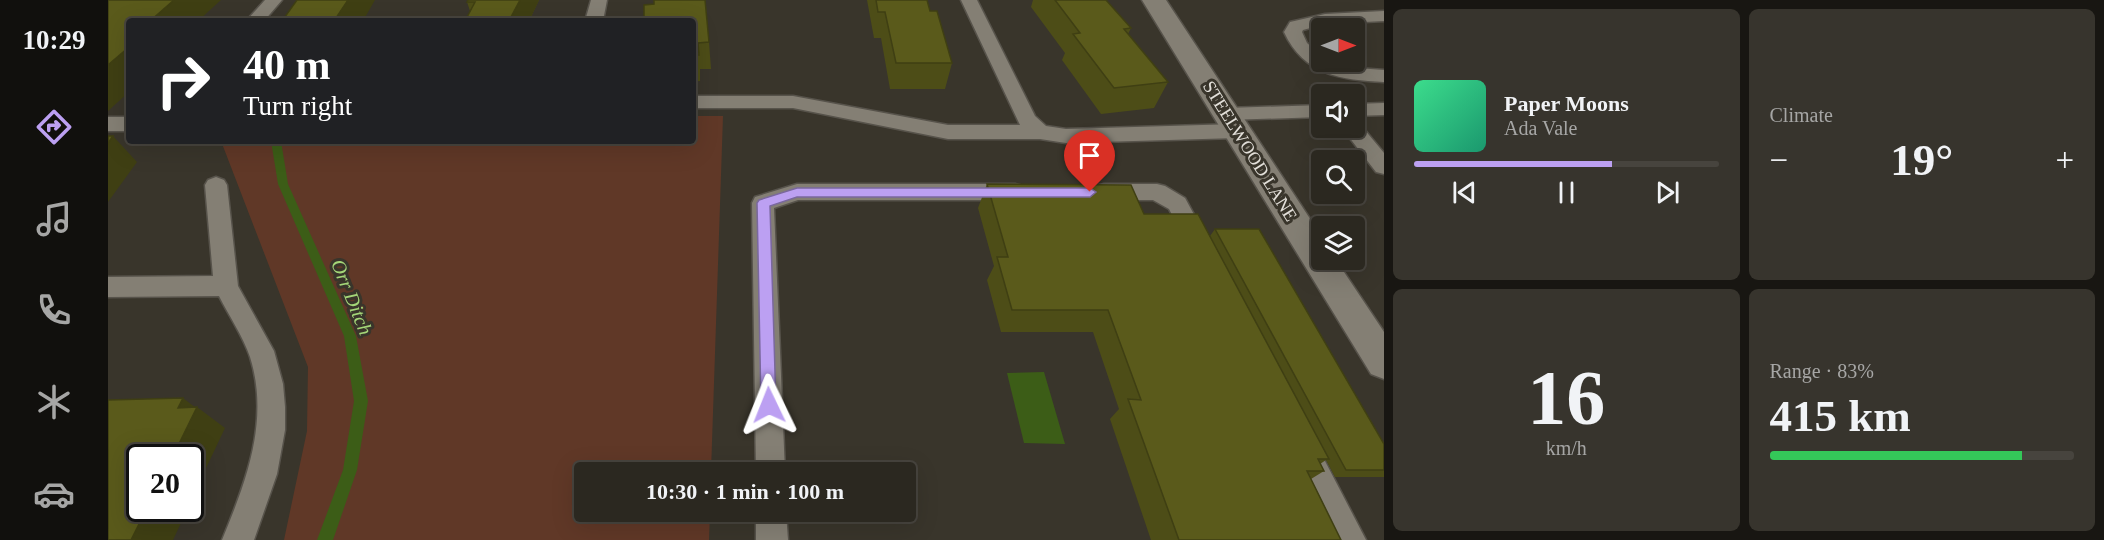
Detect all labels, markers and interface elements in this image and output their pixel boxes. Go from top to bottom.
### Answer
north arrow [1311,18,1365,72]
map controls [1311,18,1365,270]
text: 10:29 [23,25,86,55]
icon: right [144,42,222,120]
text: 40 m [243,42,331,88]
street label: STEELWOOD LANE [1199,77,1301,225]
button: sound [1311,84,1365,138]
text: Turn right [243,91,352,121]
text: Paper Moons [1504,91,1629,116]
text: Climate [1770,104,1833,126]
icon: directions [33,106,75,148]
text: Ada Vale [1504,117,1578,139]
pin [1064,130,1115,192]
text: 19° [1890,135,1953,185]
icon: arrive [1073,139,1106,172]
text: − [1770,142,1788,178]
text: + [2055,142,2074,178]
button: search [1311,150,1365,204]
icon: previous [1448,176,1481,209]
icon: pause [1550,176,1583,209]
icon: next [1651,176,1684,209]
icon: music [33,198,75,240]
button: layers [1311,216,1365,270]
water label: Orr Ditch [327,256,377,338]
icon: phone [33,289,75,331]
text: 16 [1527,354,1605,441]
text: Range · 83% [1770,360,1874,382]
position arrow [737,373,801,437]
icon: climate [33,381,75,423]
text: 415 km [1770,391,1911,441]
text: km/h [1546,437,1587,459]
speed limit sign: 20 [126,444,204,522]
icon: car [33,473,75,515]
text: 10:30 · 1 min · 100 m [646,479,844,504]

